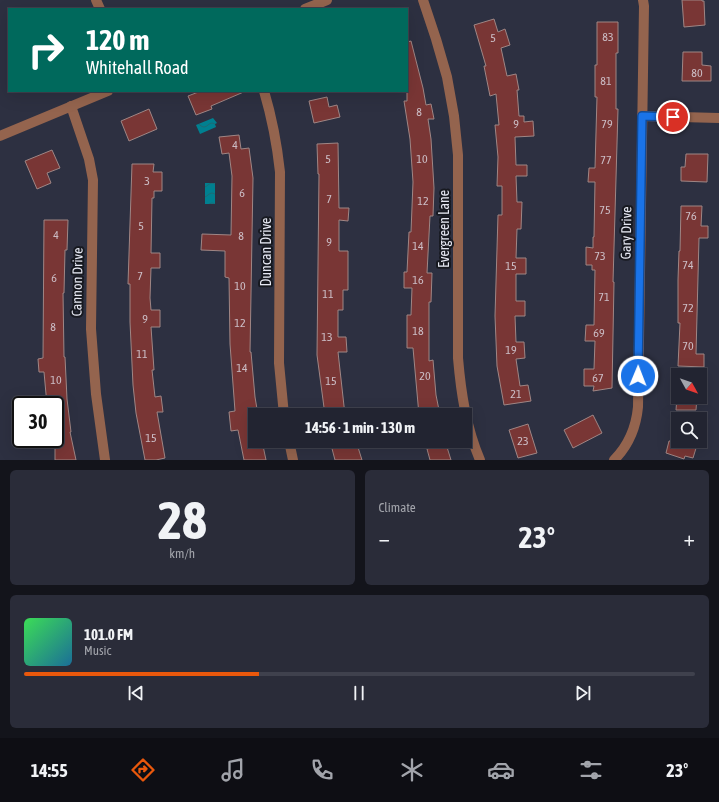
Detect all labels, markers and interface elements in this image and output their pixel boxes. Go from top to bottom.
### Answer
icon: right [20,24,72,76]
text: 120 m [86,24,149,56]
house number: 83 [602,30,614,44]
house number: 5 [490,31,496,45]
text: Whitehall Road [86,57,189,78]
house number: 80 [691,66,703,80]
house number: 81 [600,74,612,88]
pin [656,100,690,134]
house number: 8 [416,105,422,119]
icon: arrive [662,106,684,128]
house number: 9 [513,117,519,131]
house number: 79 [601,117,613,131]
house number: 4 [232,138,238,152]
house number: 5 [325,152,331,166]
house number: 10 [416,152,428,166]
house number: 77 [600,153,612,167]
house number: 3 [144,174,150,188]
house number: 6 [239,186,245,200]
street label: Evergreen Lane [436,190,452,268]
house number: 7 [326,192,332,206]
house number: 12 [417,194,429,208]
house number: 75 [599,203,611,217]
street label: Gary Drive [618,206,634,260]
house number: 76 [685,209,697,223]
street label: Duncan Drive [258,218,274,286]
house number: 5 [138,219,144,233]
house number: 4 [53,228,59,242]
house number: 8 [238,229,244,243]
house number: 9 [326,235,332,249]
house number: 14 [412,239,424,253]
street label: Cannon Drive [68,247,86,317]
house number: 73 [594,249,606,263]
house number: 74 [682,258,694,272]
house number: 15 [505,259,517,273]
house number: 7 [137,269,143,283]
house number: 6 [51,271,57,285]
house number: 16 [412,273,424,287]
house number: 10 [234,279,246,293]
house number: 11 [322,287,334,301]
house number: 71 [598,290,610,304]
house number: 72 [682,301,694,315]
house number: 9 [142,312,148,326]
house number: 12 [234,316,246,330]
house number: 8 [50,320,56,334]
house number: 18 [412,324,424,338]
house number: 69 [593,326,605,340]
house number: 13 [321,330,333,344]
house number: 70 [682,339,694,353]
house number: 19 [505,343,517,357]
house number: 11 [136,347,148,361]
position arrow [617,355,659,397]
house number: 14 [236,361,248,375]
north arrow [671,368,707,404]
map controls [671,368,707,448]
house number: 20 [419,369,431,383]
house number: 67 [592,371,604,385]
house number: 10 [50,373,62,387]
house number: 15 [325,374,337,388]
house number: 21 [510,387,522,401]
speed limit sign: 30 [12,396,64,448]
button: search [671,412,707,448]
text: 14:56 · 1 min · 130 m [305,419,415,436]
house number: 15 [145,431,157,445]
house number: 23 [517,434,529,448]
text: 28 [158,490,207,550]
text: Climate [379,500,416,515]
text: 23° [519,520,555,554]
text: − [379,525,390,551]
text: + [684,525,695,551]
text: km/h [169,546,195,561]
text: 101.0 FM [84,626,133,643]
text: Music [84,643,111,658]
icon: previous [125,682,147,704]
icon: pause [348,682,370,704]
icon: next [572,682,594,704]
icon: directions [129,756,157,784]
icon: music [219,756,247,784]
icon: phone [308,756,336,784]
icon: climate [398,756,426,784]
icon: car [487,756,515,784]
icon: filters [577,756,605,784]
text: 14:55 [31,760,68,781]
text: 23° [666,760,688,781]

